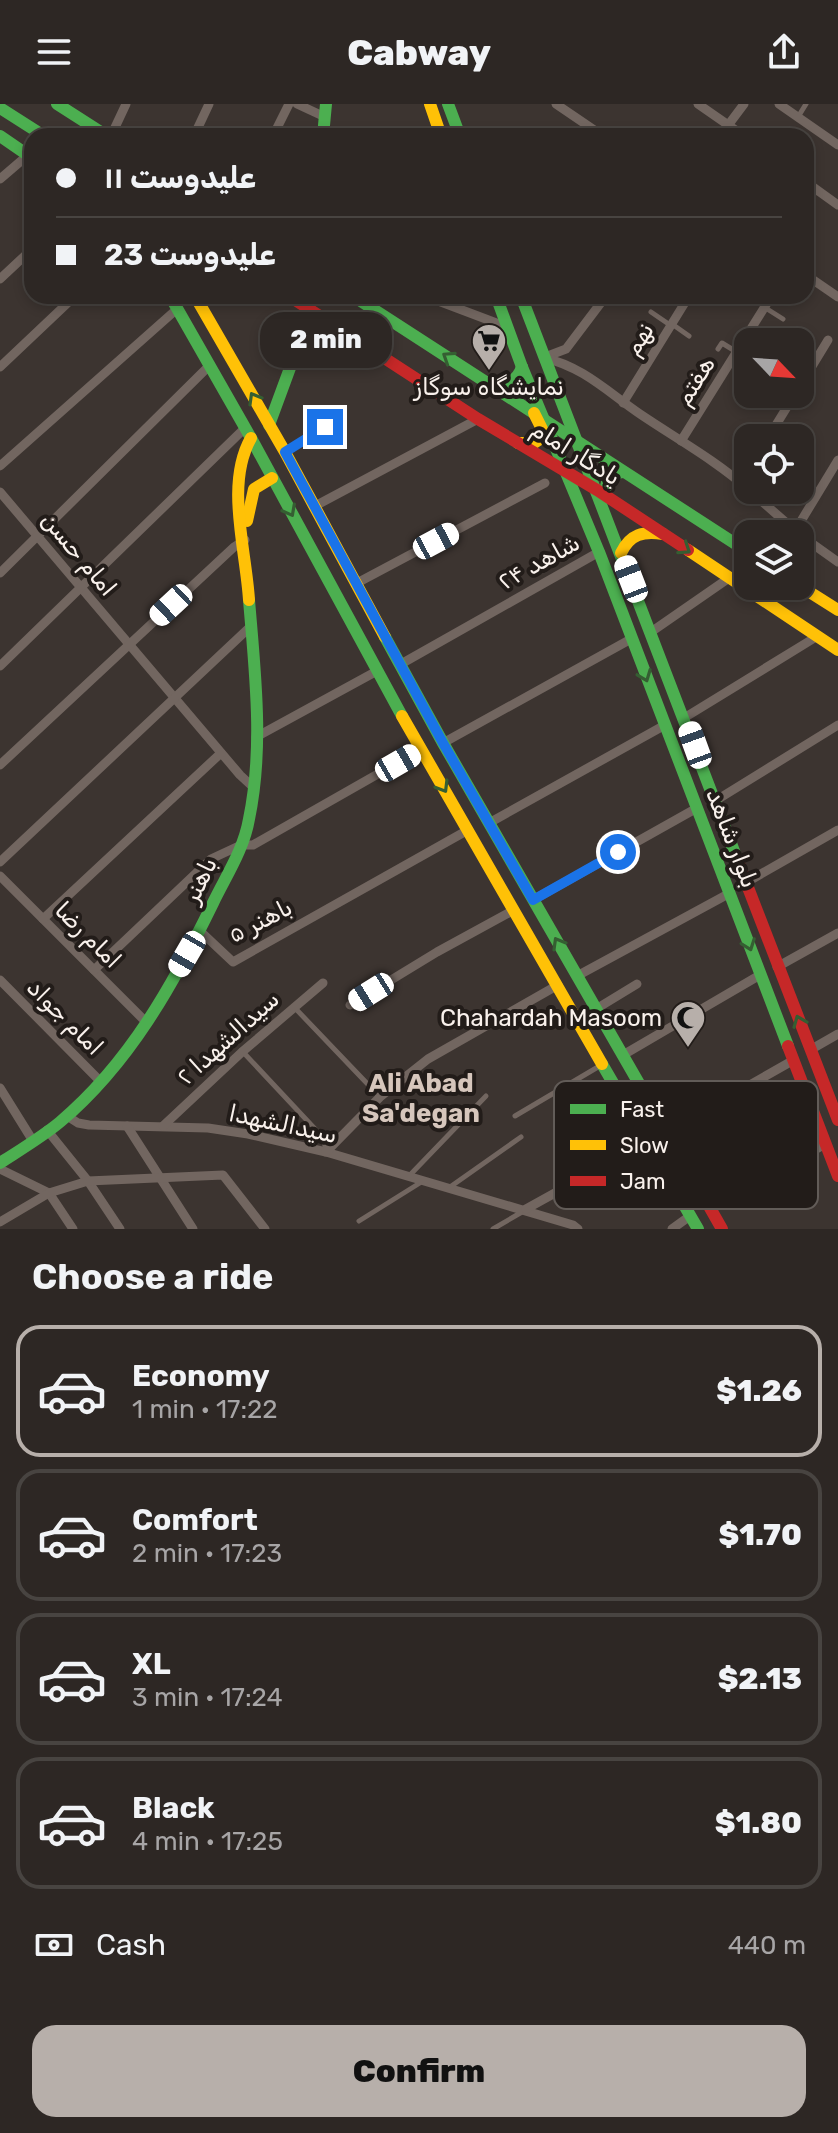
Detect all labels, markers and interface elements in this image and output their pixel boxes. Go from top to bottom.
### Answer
icon: menu [32,30,76,74]
icon: share [762,30,806,74]
text: Cabway [347,31,491,74]
text: علیدوست ۱۱ [104,160,256,196]
text: علیدوست 23 [104,237,275,273]
callout: 2 min [259,311,391,367]
street label: نهم [618,317,661,361]
supermarket icon: نمایشگاه سوگاز [470,322,508,372]
text: 2 min [290,324,362,355]
north arrow [734,328,814,408]
map controls [734,328,814,600]
one-way arrow [442,351,457,366]
street label: هفتم [669,351,722,411]
place label: نمایشگاه سوگاز [412,373,564,401]
one-way arrow [248,392,264,407]
route end [307,409,343,445]
street label: یادگار امام [525,415,626,493]
button: locate [734,424,814,504]
one-way arrow [280,502,296,516]
street label: امام حسن [34,506,122,603]
car [409,519,463,563]
button: layers [734,520,814,600]
street label: شاهد ۲۴ [493,528,585,596]
one-way arrow [677,539,691,554]
car [611,552,651,606]
car [145,580,197,630]
one-way arrow [636,668,652,682]
car [676,718,714,772]
car [371,741,425,785]
one-way arrow [433,778,448,793]
street label: بلوار شاهد [700,784,764,892]
route start [600,834,636,870]
street label: باهنر [176,853,223,909]
street label: باهنر ۵ [223,893,297,949]
street label: امام رضا [48,896,127,975]
car [165,927,209,981]
one-way arrow [552,937,568,952]
one-way arrow [739,937,756,951]
car [344,969,398,1015]
street label: امام جواد [20,973,109,1062]
street label: سیدالشهدا ۲ [171,985,285,1091]
mosque icon: Chahardah Masoom [669,999,707,1049]
place label: Chahardah Masoom [440,1004,662,1032]
one-way arrow [792,1015,809,1029]
district label: Ali Abad Sa'degan [362,1068,480,1129]
legend [554,1081,818,1209]
text: Fast [620,1096,665,1123]
street label: سیدالشهدا [226,1099,340,1149]
text: Slow [620,1132,669,1159]
text: Jam [620,1168,666,1195]
text: Choose a ride [32,1255,273,1298]
icon: car [36,1355,108,1427]
text: Economy [132,1358,270,1394]
text: $1.26 [716,1373,802,1409]
text: 1 min · 17:22 [132,1394,278,1425]
icon: car [36,1499,108,1571]
text: Comfort [132,1502,258,1538]
text: $1.70 [719,1517,802,1553]
text: 2 min · 17:23 [132,1538,282,1569]
icon: car [36,1643,108,1715]
text: XL [132,1646,171,1682]
text: $2.13 [718,1661,802,1697]
text: 3 min · 17:24 [132,1682,283,1713]
icon: car [36,1787,108,1859]
text: Black [132,1790,215,1826]
text: $1.80 [715,1805,802,1841]
text: 4 min · 17:25 [132,1826,283,1857]
icon: cash [32,1923,76,1967]
text: Cash [96,1927,166,1963]
text: 440 m [728,1930,806,1961]
button: Confirm [32,2025,806,2117]

